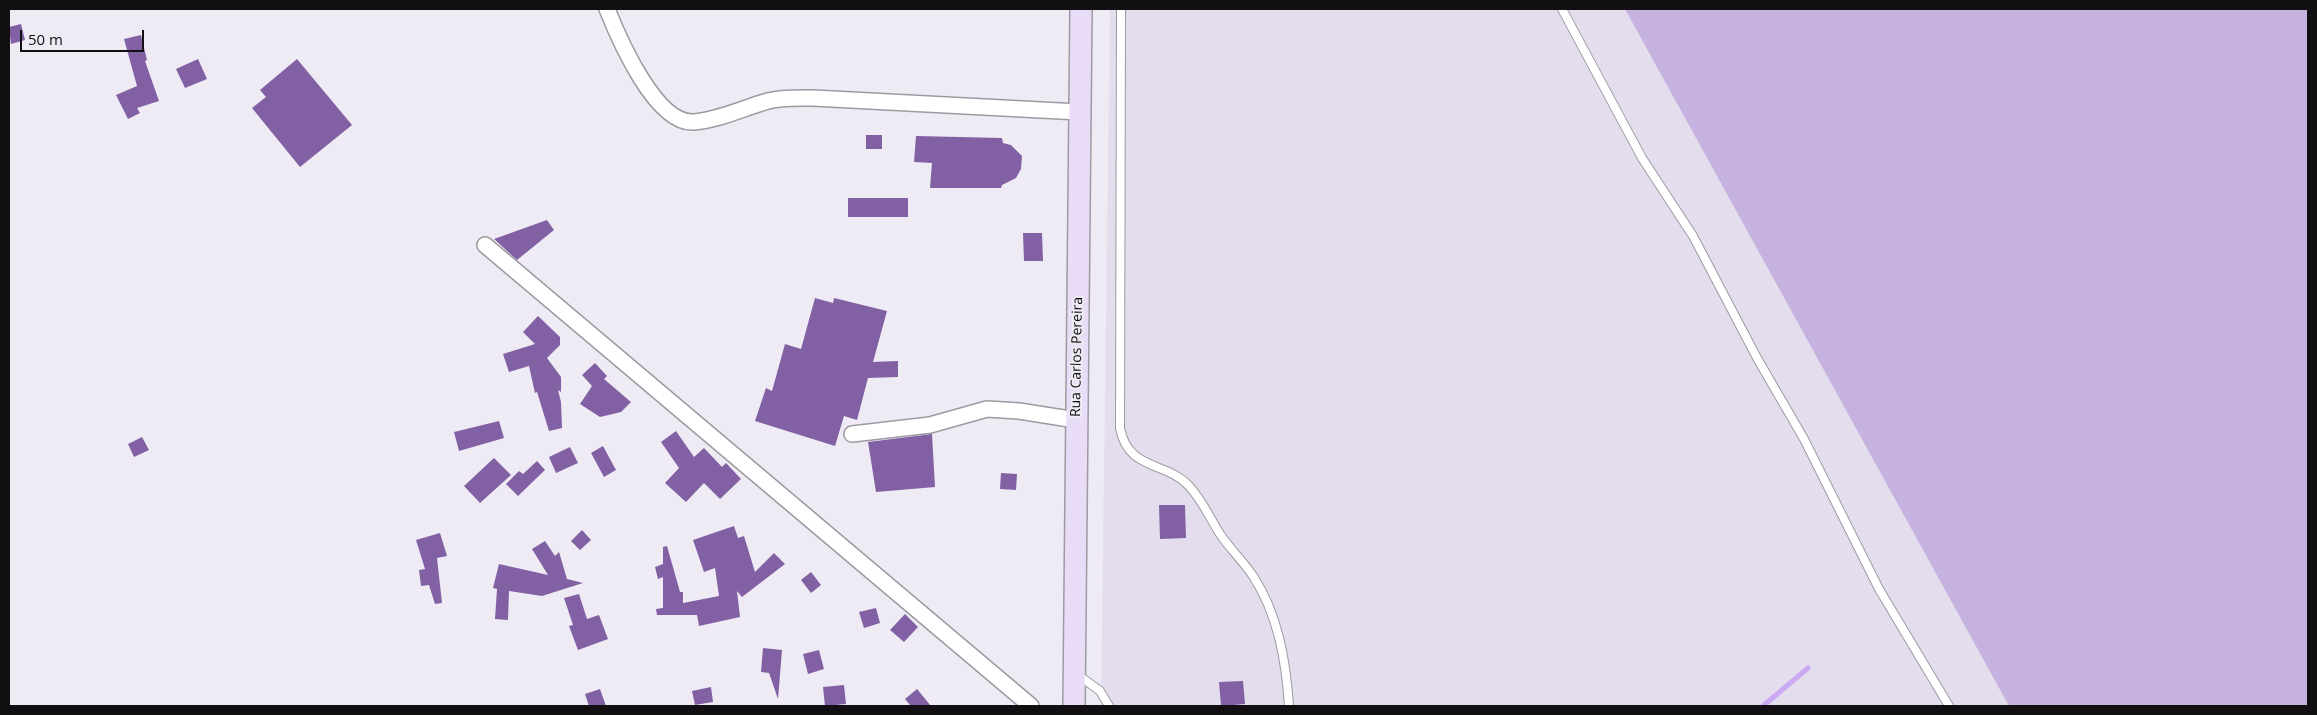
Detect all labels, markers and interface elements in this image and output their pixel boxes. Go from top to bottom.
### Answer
scale bar [22,20,146,52]
text: 50 m [28,29,63,49]
street label: Rua Carlos Pereira [1068,297,1086,417]

